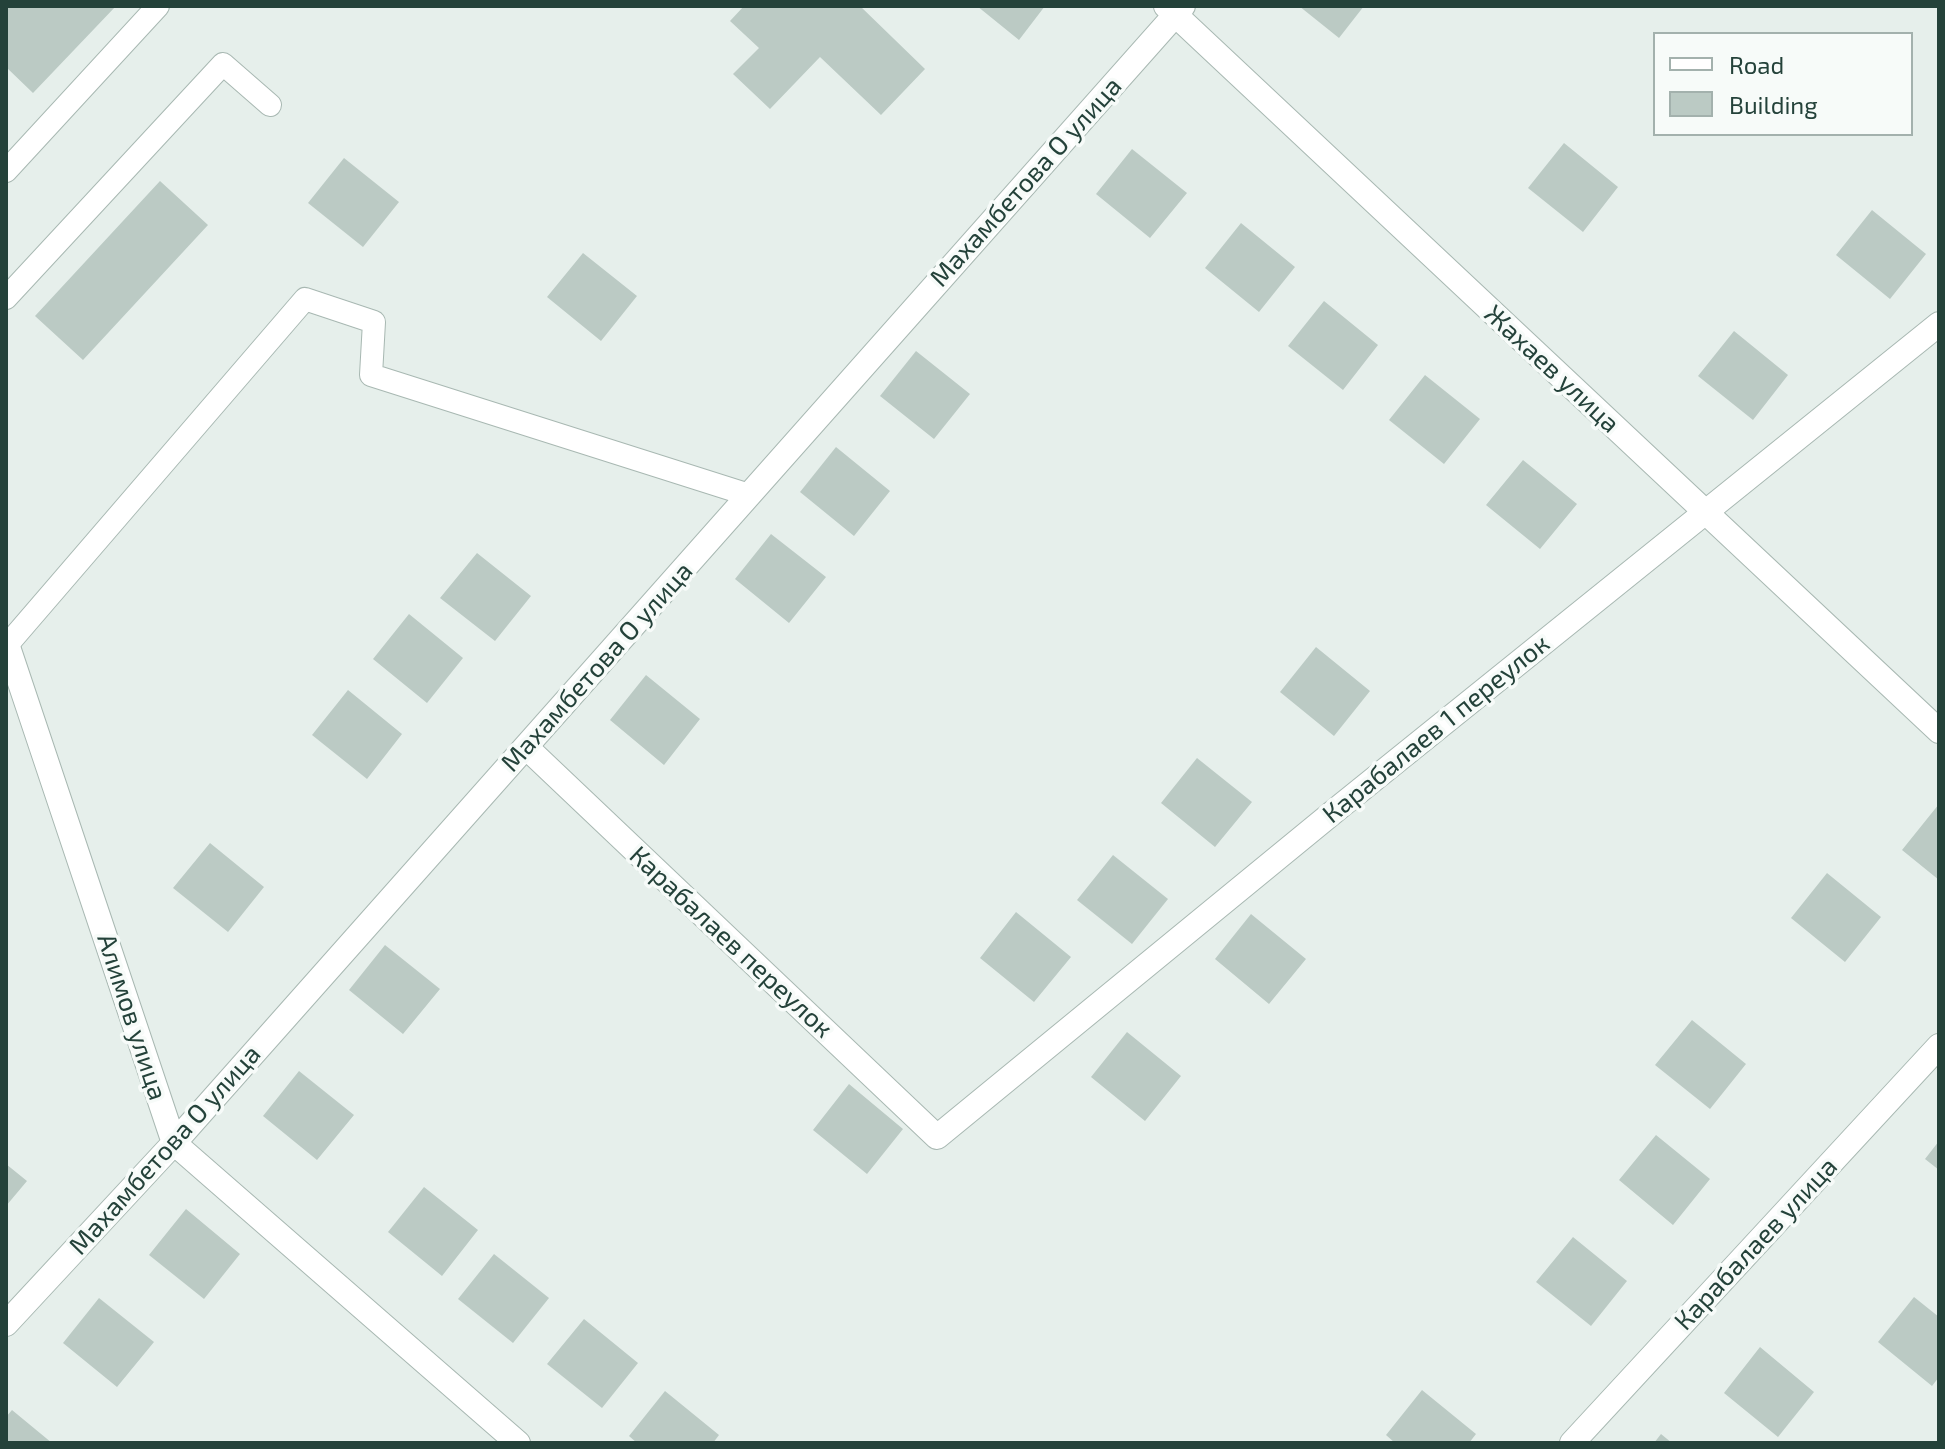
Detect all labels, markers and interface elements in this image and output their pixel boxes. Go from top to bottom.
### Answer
legend [1653,32,1913,136]
text: Road [1729,50,1784,79]
street label: Махамбетова О улица [924,71,1128,293]
text: Building [1729,90,1818,119]
street label: Жахаев улица [1478,299,1626,439]
street label: Махамбетова О улица [495,556,699,778]
street label: Карабалаев 1 переулок [1316,628,1556,830]
street label: Карабалаев переулок [623,840,839,1044]
street label: Алимов улица [90,930,174,1104]
street label: Махамбетова О улица [63,1039,267,1261]
street label: Карабалаев улица [1668,1151,1844,1337]

